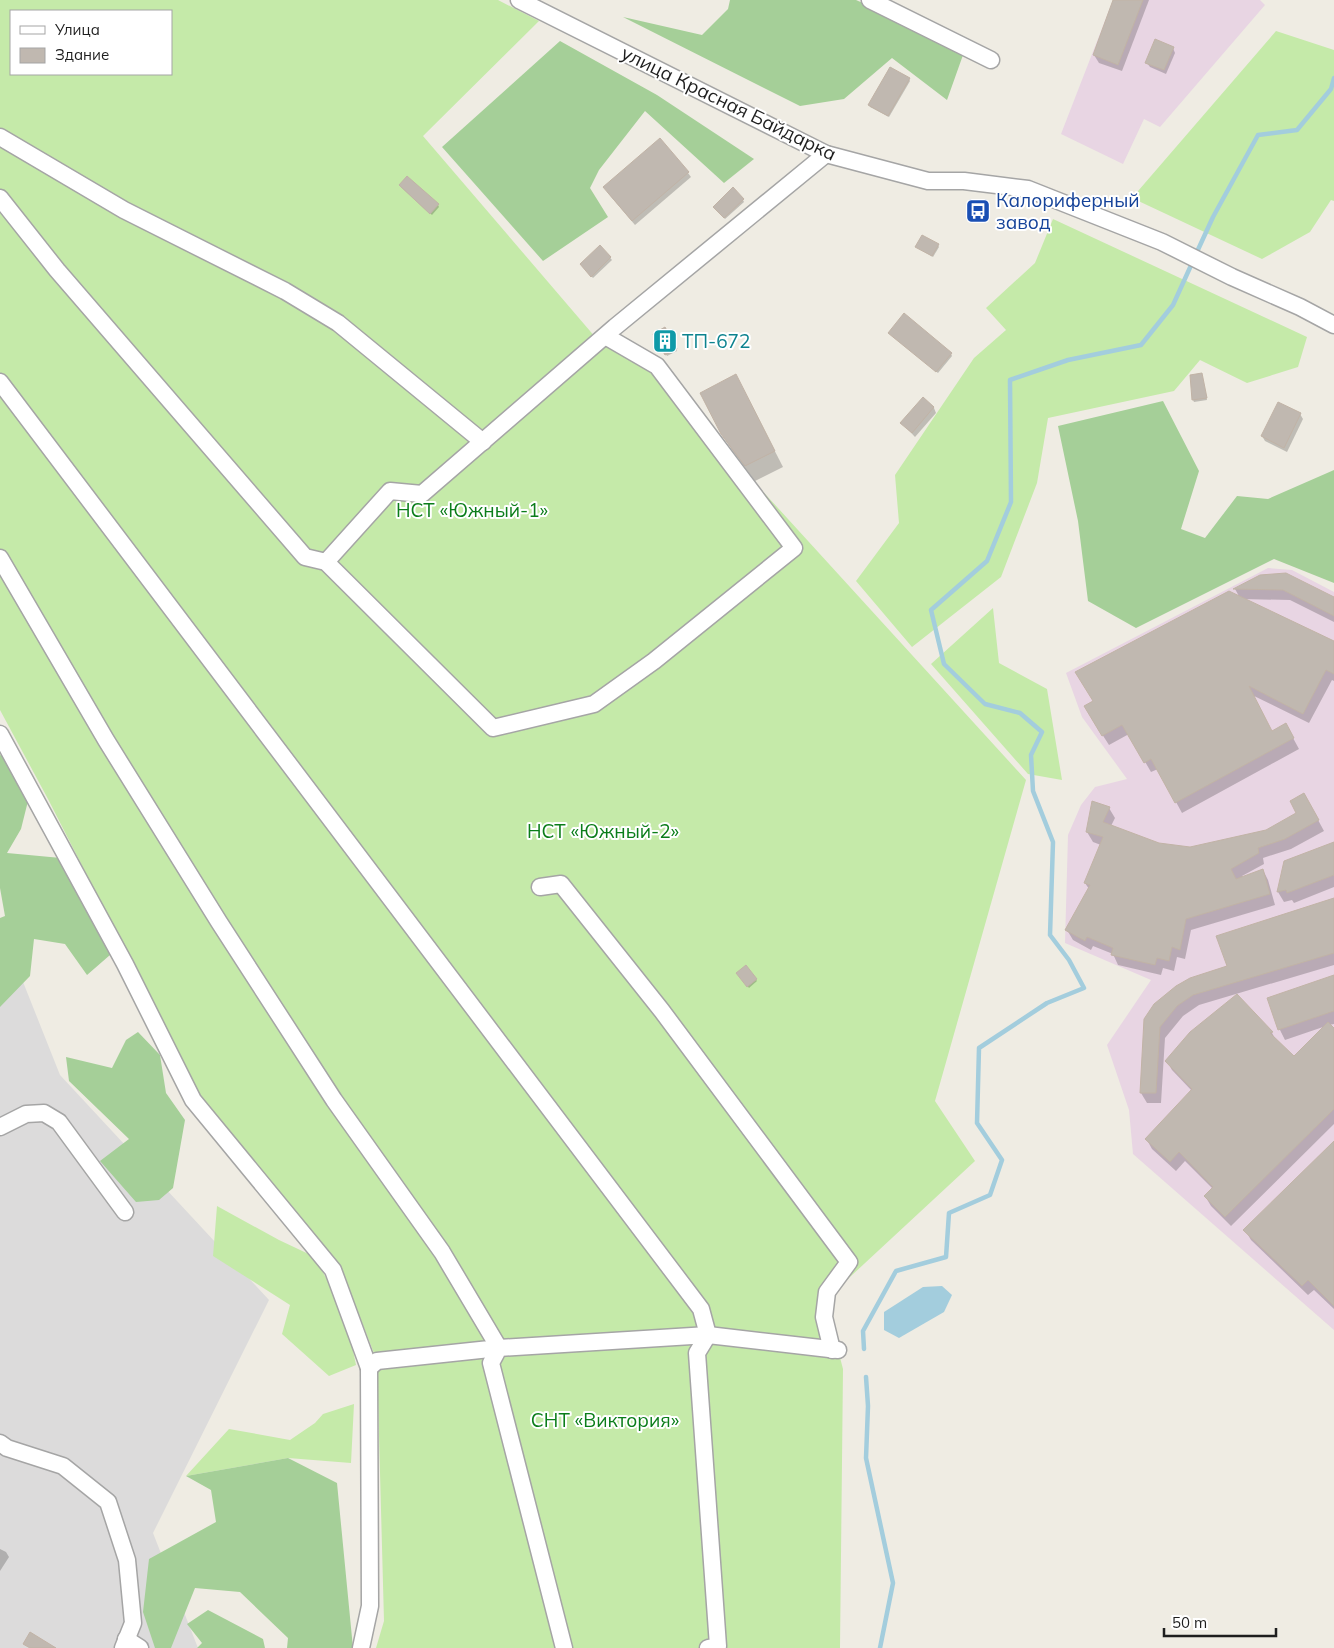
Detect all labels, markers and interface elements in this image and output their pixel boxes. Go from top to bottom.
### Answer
legend [10,10,172,75]
text: Улица [54,20,100,39]
street label: улица Красная Байдарка [618,40,840,166]
text: Здание [55,45,109,64]
place label: Калориферный завод [996,188,1140,234]
bus stop icon: Калориферный завод [965,198,991,224]
building icon: ТП-672 [652,328,678,354]
place label: ТП-672 [682,329,750,353]
park label: НСТ «Южный-1» [396,498,548,522]
park label: НСТ «Южный-2» [527,819,679,843]
park label: СНТ «Виктория» [531,1408,679,1432]
scale bar [1164,1606,1276,1638]
text: 50 m [1172,1613,1207,1632]

